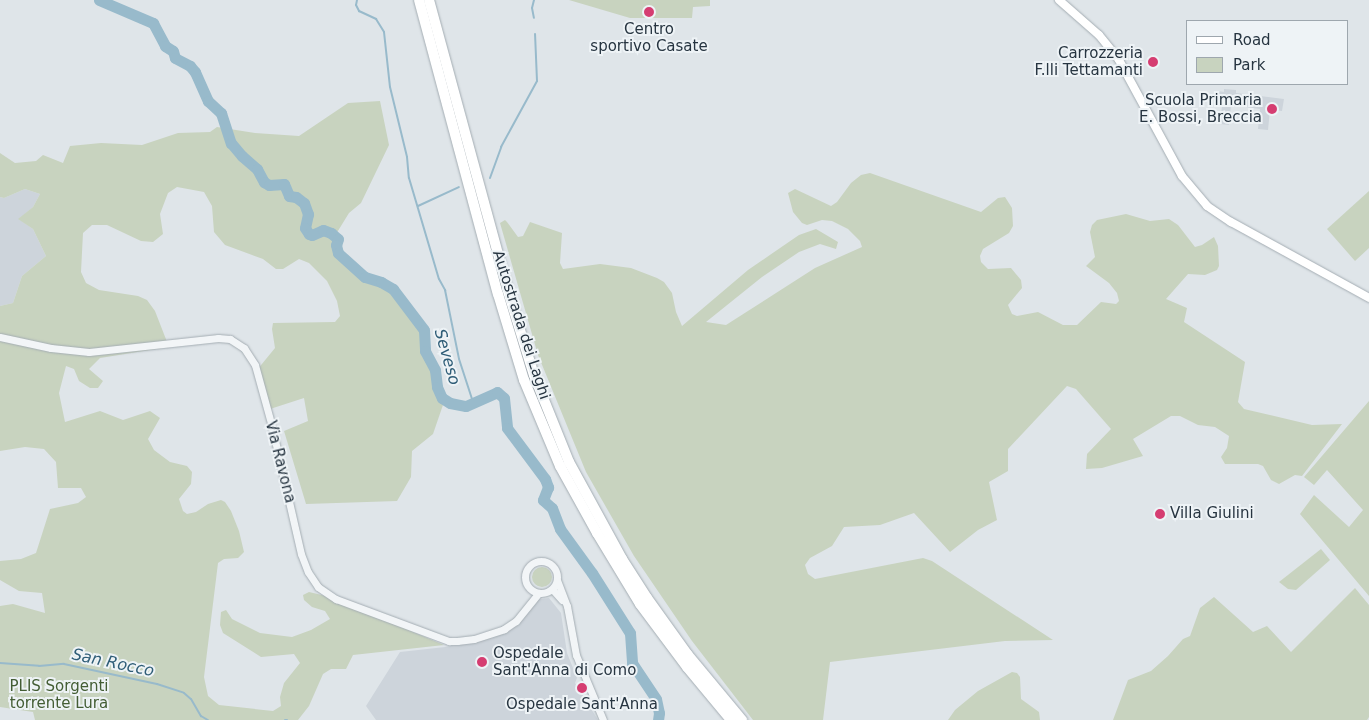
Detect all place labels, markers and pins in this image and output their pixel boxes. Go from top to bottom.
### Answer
marker: Centro sportivo Casate [643,6,655,18]
place label: Centro sportivo Casate [590,20,708,55]
place label: Carrozzeria F.lli Tettamanti [1035,44,1143,79]
marker: Carrozzeria F.lli Tettamanti [1147,56,1159,68]
place label: Scuola Primaria E. Bossi, Breccia [1139,91,1262,126]
marker: Scuola Primaria E. Bossi, Breccia [1266,103,1278,115]
place label: Villa Giulini [1170,505,1254,523]
marker: Villa Giulini [1154,508,1166,520]
place label: Ospedale Sant'Anna di Como [493,644,636,679]
marker: Ospedale Sant'Anna di Como [475,655,489,669]
marker: Ospedale Sant'Anna [576,682,588,694]
place label: Ospedale Sant'Anna [506,696,658,714]

